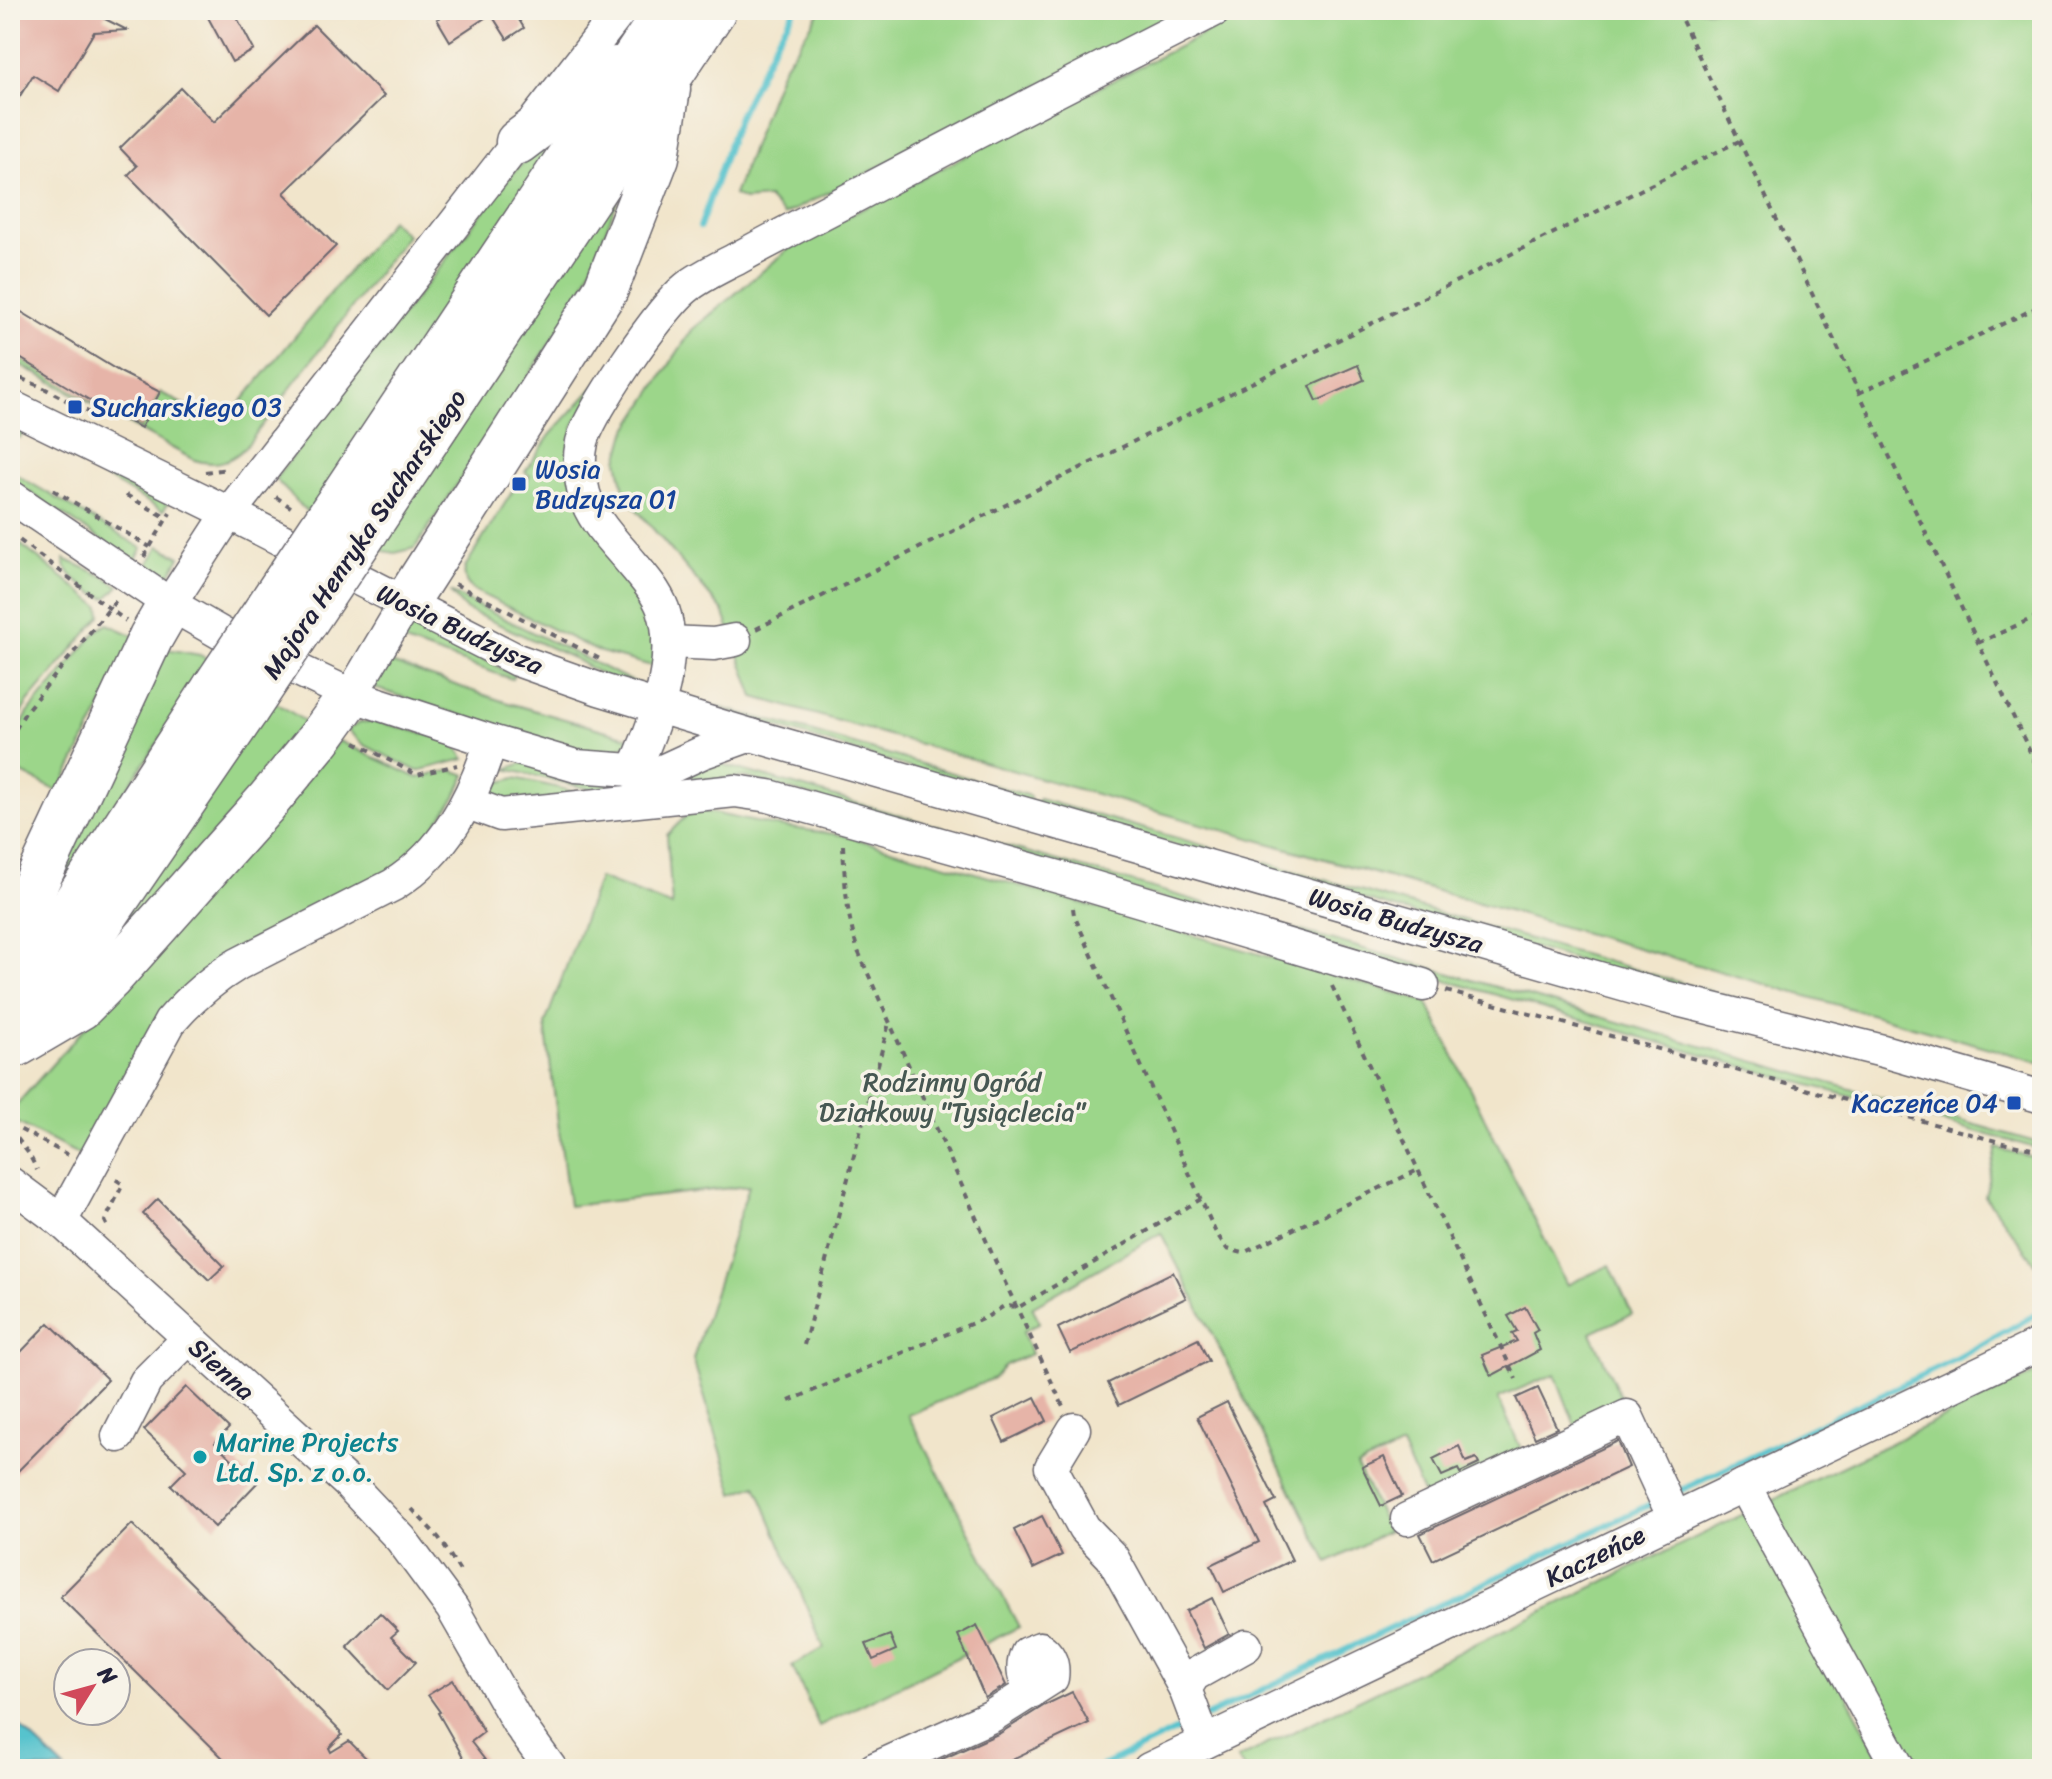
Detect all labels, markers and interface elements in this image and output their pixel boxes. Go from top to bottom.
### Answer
street label: Majora Henryka Sucharskiego [249,379,479,689]
place label: Sucharskiego 03 [91,384,282,430]
marker: Sucharskiego 03 [66,398,84,416]
place label: Wosia Budzysza 01 [535,446,676,522]
marker: Wosia Budzysza 01 [510,475,528,493]
street label: Wosia Budzysza [369,570,552,688]
street label: Wosia Budzysza [1303,873,1490,967]
park label: Rodzinny Ogród Działkowy "Tysiąclecia" [819,1059,1087,1135]
place label: Kaczeńce 04 [1851,1080,1998,1126]
marker: Kaczeńce 04 [2005,1094,2023,1112]
street label: Sienna [178,1326,266,1412]
place label: Marine Projects Ltd. Sp. z o.o. [216,1419,399,1495]
marker: Marine Projects Ltd. Sp. z o.o. [191,1448,209,1466]
street label: Kaczeńce [1537,1512,1654,1600]
north arrow [52,1647,132,1727]
text: N [87,1657,128,1694]

